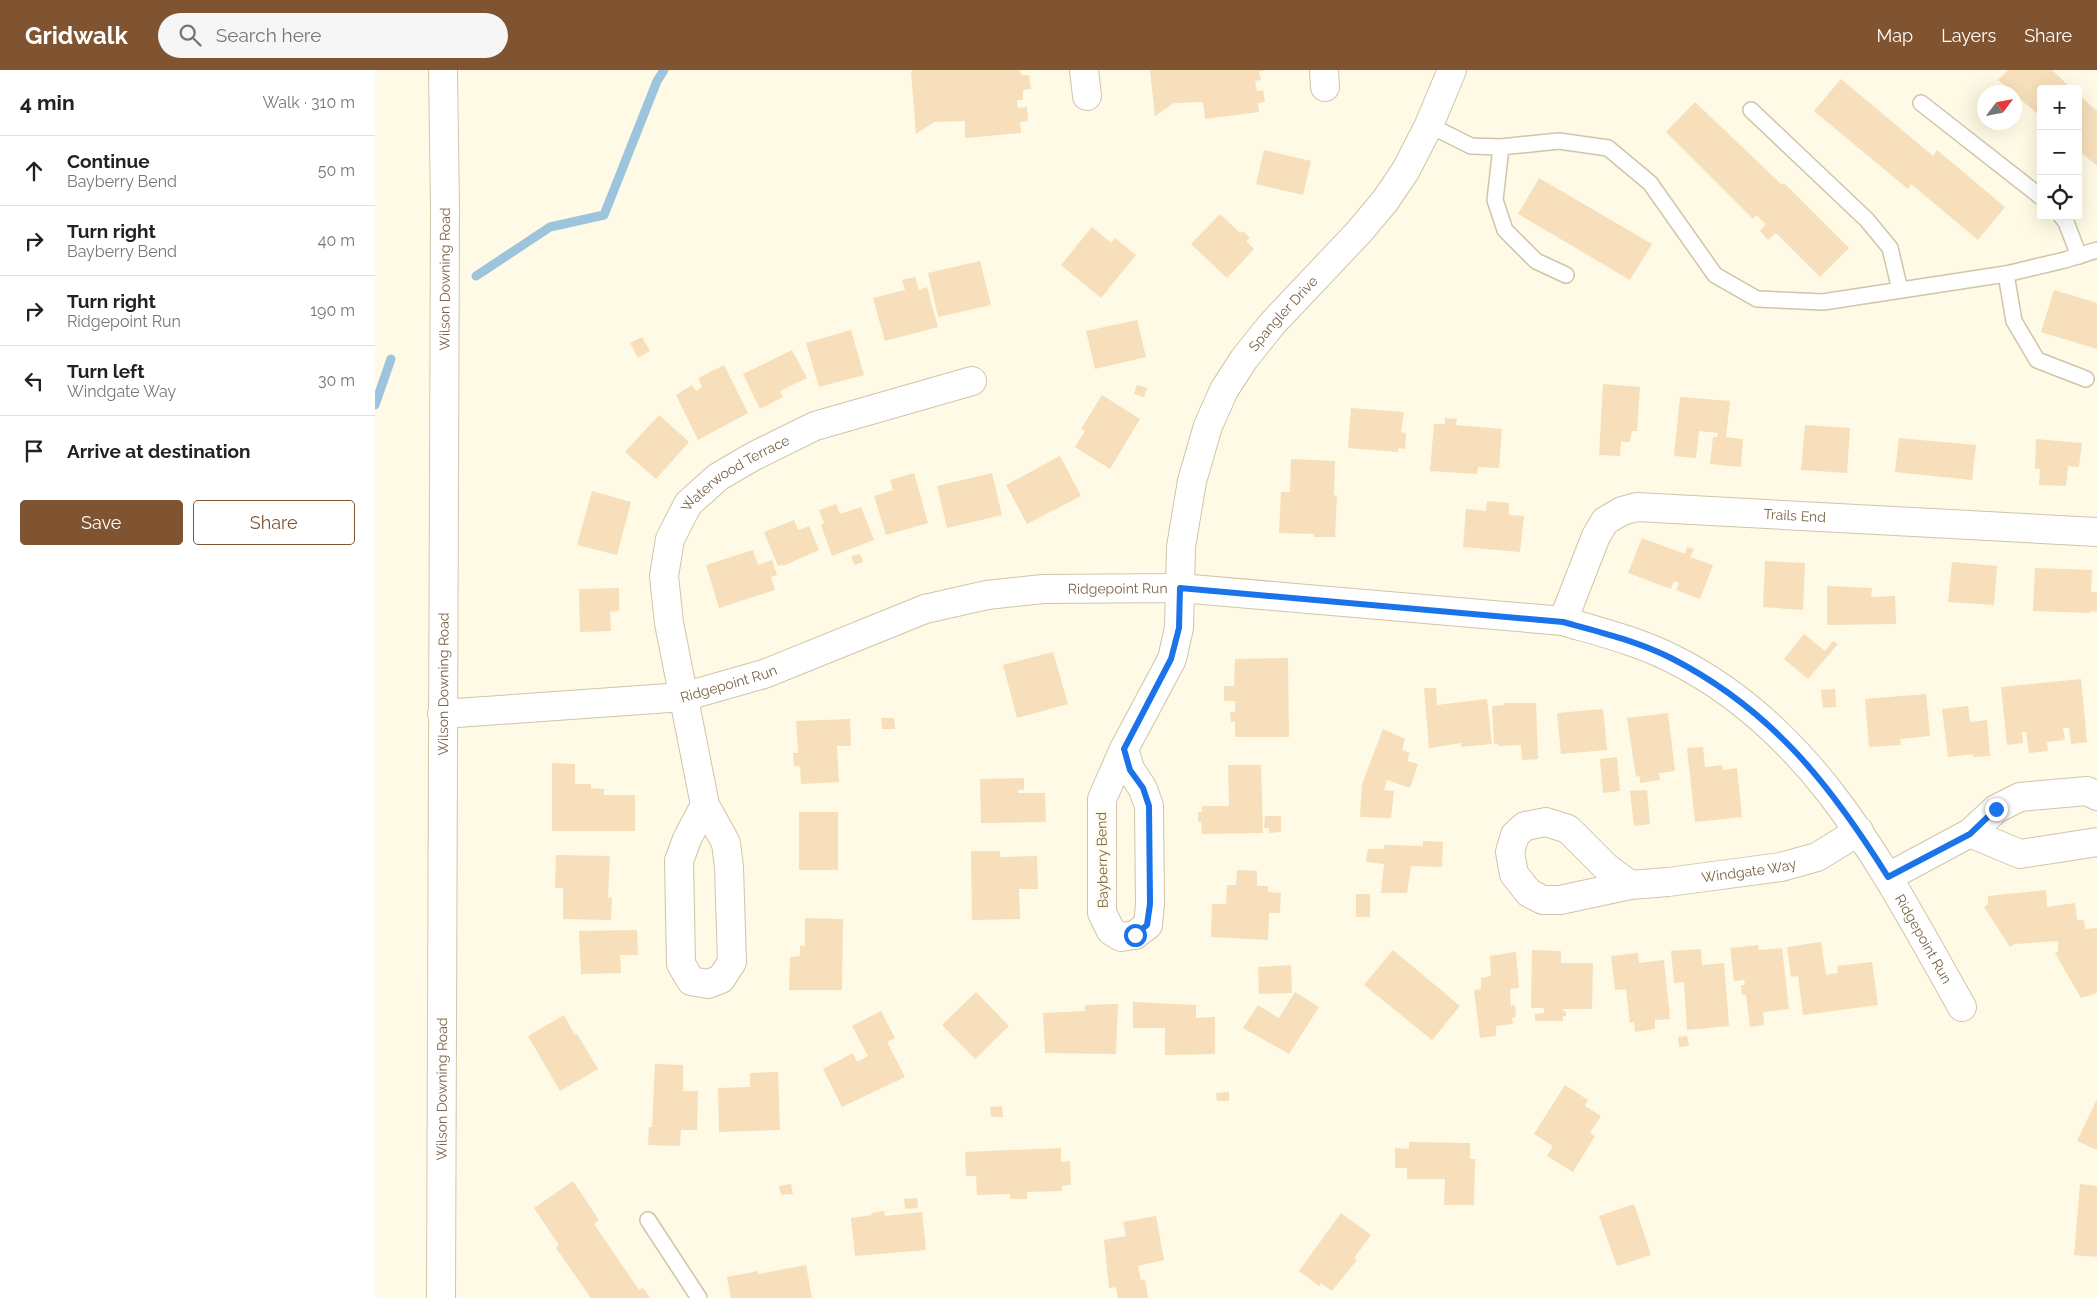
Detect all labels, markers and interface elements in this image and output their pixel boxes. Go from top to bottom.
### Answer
search box [158,13,508,58]
text: Gridwalk [25,21,128,50]
icon: search [176,21,204,49]
text: Search here [216,24,321,46]
text: Map [1877,25,1913,46]
text: Layers [1941,25,1996,46]
text: Share [2024,25,2072,46]
north arrow [1977,85,2022,130]
map controls [2037,85,2082,220]
button: + [2037,85,2082,130]
text: 4 min [20,90,75,115]
text: Walk · 310 m [262,93,355,112]
button: − [2037,130,2082,175]
text: Continue [67,150,150,172]
icon: ahead [20,157,48,185]
text: 50 m [318,161,355,180]
text: Bayberry Bend [67,172,177,191]
button: locate [2037,175,2082,220]
street label: Wilson Downing Road [436,207,453,351]
text: Turn right [67,220,156,242]
icon: right [20,227,48,255]
text: 40 m [318,231,355,250]
text: Bayberry Bend [67,242,177,261]
street label: Spangler Drive [1245,273,1321,354]
text: Turn right [67,290,156,312]
icon: right [20,297,48,325]
text: 190 m [310,301,355,320]
text: Ridgepoint Run [67,312,181,331]
text: Turn left [67,360,144,382]
icon: left [20,367,48,395]
text: 30 m [318,371,355,390]
text: Windgate Way [67,382,176,401]
street label: Waterwood Terrace [678,432,792,514]
icon: arrive [20,437,48,465]
text: Arrive at destination [67,440,251,462]
button: Save [20,500,183,545]
button: Share [193,500,355,545]
street label: Trails End [1763,506,1826,525]
street label: Ridgepoint Run [1068,580,1168,597]
street label: Wilson Downing Road [435,612,452,756]
street label: Ridgepoint Run [678,662,779,705]
route end [1985,798,2008,821]
street label: Bayberry Bend [1093,812,1111,908]
street label: Windgate Way [1701,855,1798,885]
street label: Ridgepoint Run [1892,892,1955,986]
route start [1124,924,1147,947]
street label: Wilson Downing Road [434,1017,450,1161]

